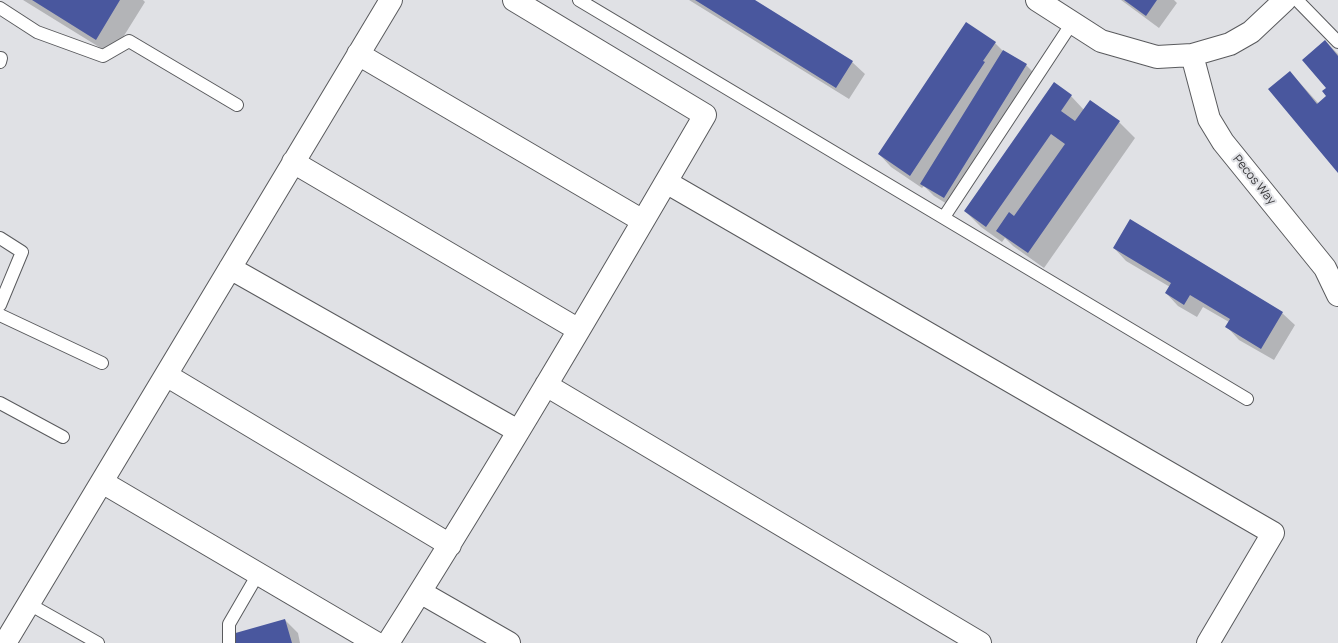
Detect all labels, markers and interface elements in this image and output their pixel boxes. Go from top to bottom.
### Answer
street label: Pecos Way [1230,152,1278,208]

